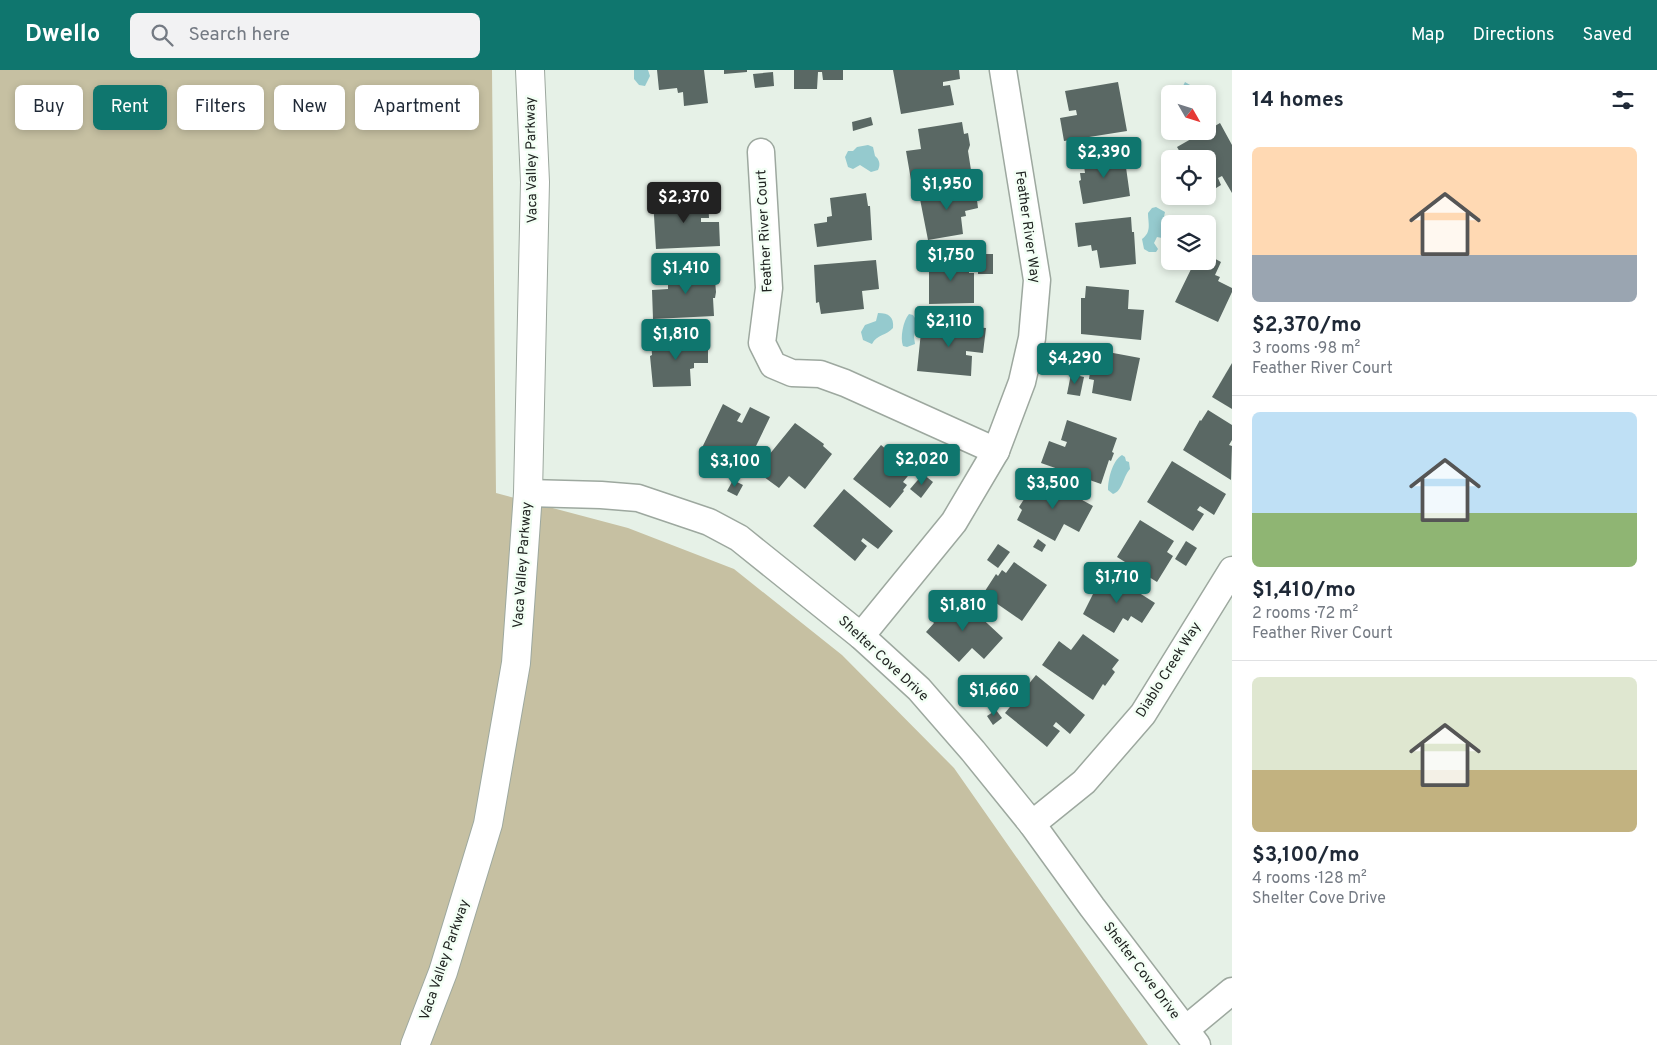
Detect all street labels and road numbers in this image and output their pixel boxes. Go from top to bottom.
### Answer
street label: Vaca Valley Parkway [522,96,542,224]
street label: Feather River Court [753,169,777,293]
street label: Feather River Way [1011,170,1043,284]
street label: Vaca Valley Parkway [510,501,536,629]
street label: Shelter Cove Drive [834,613,932,705]
street label: Diablo Creek Way [1133,619,1205,721]
street label: Vaca Valley Parkway [416,897,474,1023]
street label: Shelter Cove Drive [1099,919,1183,1023]

